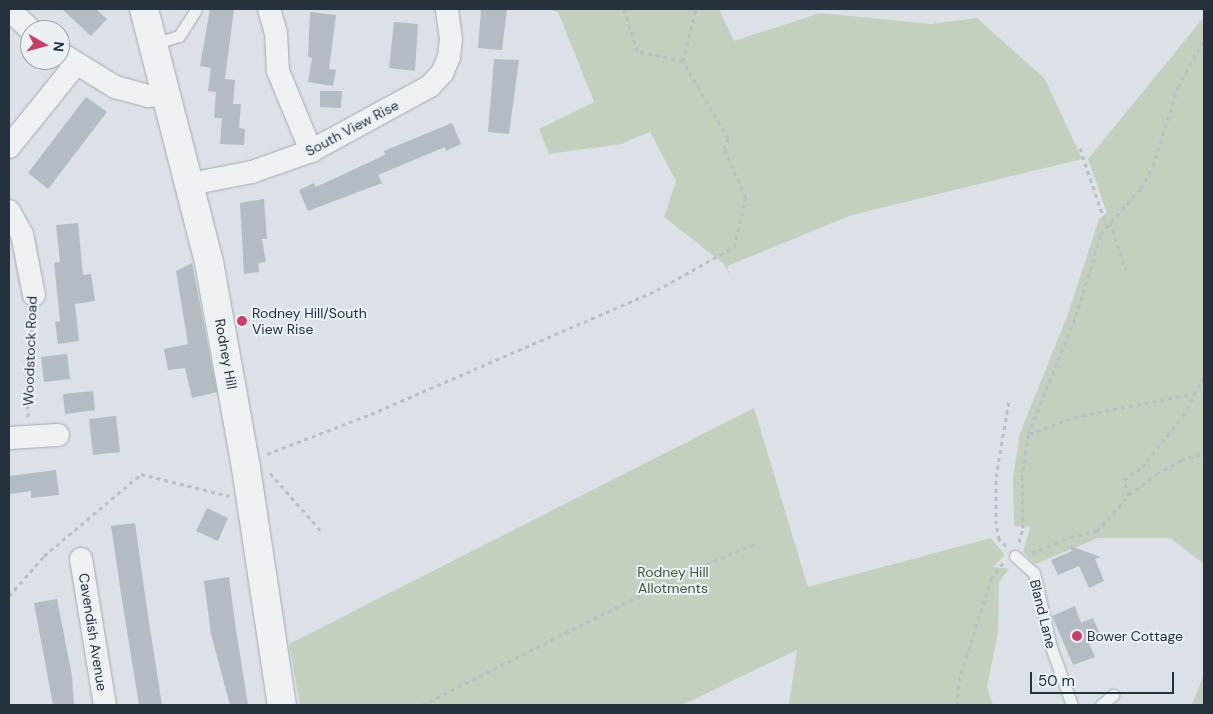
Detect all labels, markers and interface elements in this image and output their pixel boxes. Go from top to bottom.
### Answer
north arrow [20,20,70,70]
text: N [49,41,68,53]
street label: South View Rise [303,96,401,160]
street label: Woodstock Road [20,296,40,406]
place label: Rodney Hill/South View Rise [252,305,367,338]
marker: Rodney Hill/South View Rise [236,315,248,327]
street label: Rodney Hill [212,317,240,391]
park label: Rodney Hill Allotments [637,564,709,596]
street label: Cavendish Avenue [75,572,111,692]
street label: Bland Lane [1026,578,1060,650]
place label: Bower Cottage [1087,628,1183,644]
marker: Bower Cottage [1071,630,1083,642]
scale bar [1033,662,1177,694]
text: 50 m [1038,671,1075,691]

